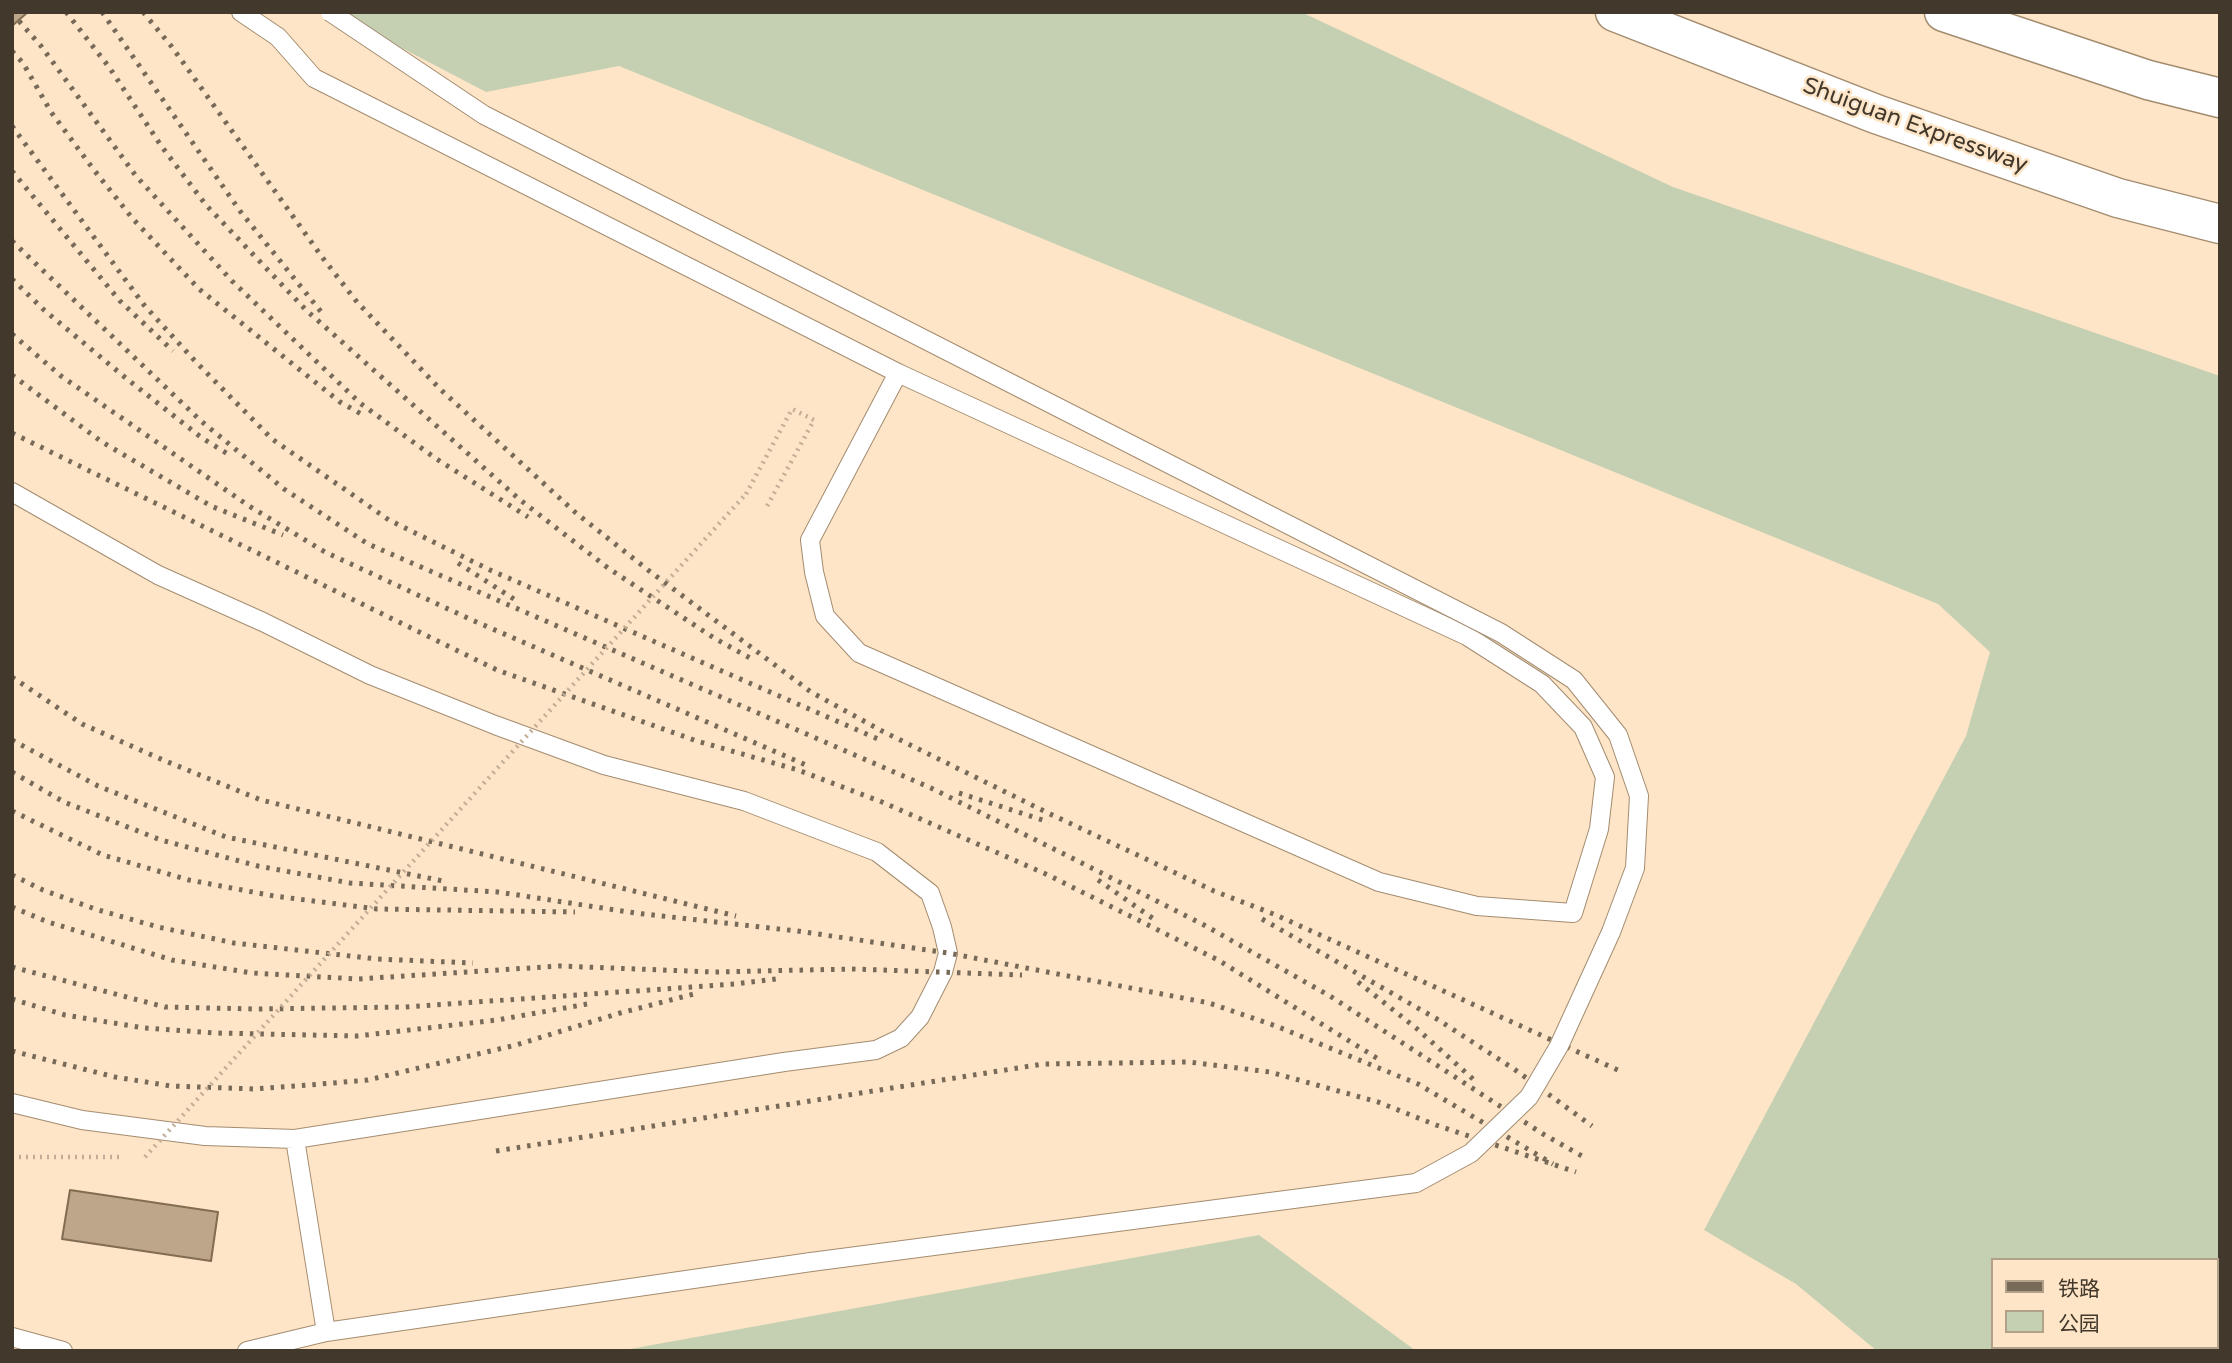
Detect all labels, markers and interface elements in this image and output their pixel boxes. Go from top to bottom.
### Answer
street label: Shuiguan Expressway [1799,72,2031,180]
legend [1990,1258,2218,1349]
text: 铁路 [2058,1277,2100,1302]
text: 公园 [2058,1312,2100,1337]

